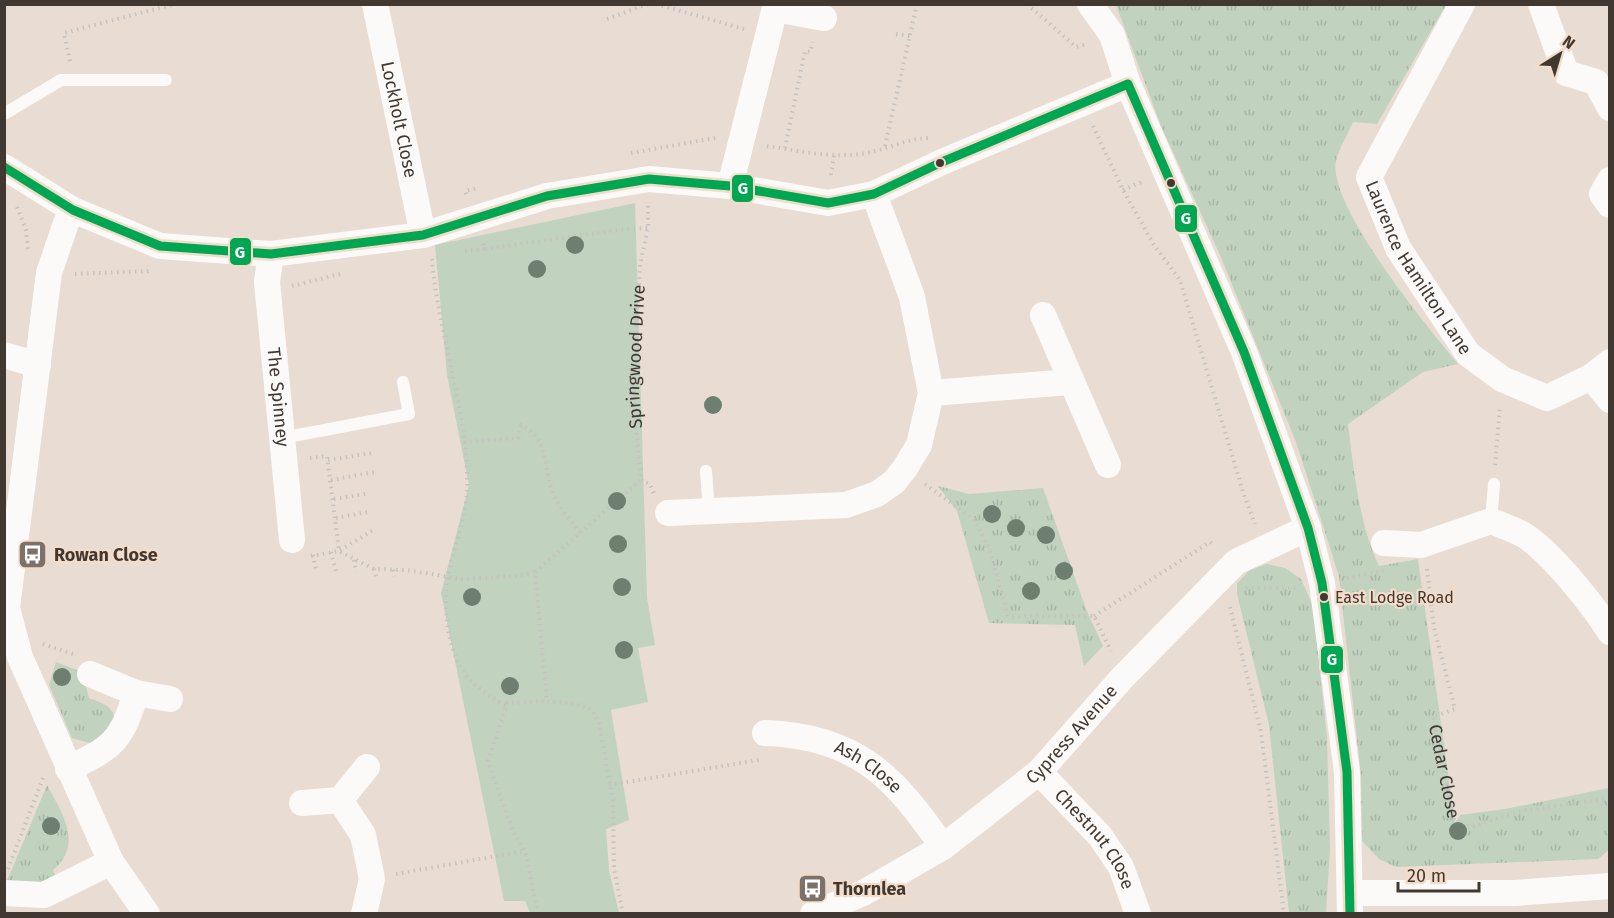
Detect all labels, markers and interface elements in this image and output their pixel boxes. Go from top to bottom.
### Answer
north arrow [1530,24,1590,84]
text: N [1559,32,1579,53]
street label: Lockholt Close [376,59,422,180]
unlabelled marker [934,157,946,169]
line badge: G [731,174,754,203]
unlabelled marker [1165,177,1177,189]
street label: Laurence Hamilton Lane [1361,177,1476,359]
text: G [738,179,748,198]
line badge: G [1174,204,1198,233]
text: G [1181,209,1191,228]
line badge: G [229,237,252,266]
text: G [235,243,245,262]
street label: Springwood Drive [622,284,650,429]
street label: The Spinney [262,346,294,448]
bus stop icon: Rowan Close [17,539,49,571]
place label: Rowan Close [54,544,158,566]
place label: East Lodge Road [1335,588,1454,607]
marker: East Lodge Road [1318,591,1330,603]
line badge: G [1320,645,1344,674]
text: G [1327,650,1337,669]
street label: Cypress Avenue [1022,680,1122,789]
street label: Cedar Close [1424,722,1465,820]
street label: Ash Close [831,736,907,798]
street label: Chestnut Close [1050,784,1139,892]
scale bar [1398,855,1479,893]
text: 20 m [1407,865,1446,887]
bus stop icon: Thornlea [796,873,828,905]
place label: Thornlea [833,878,906,900]

